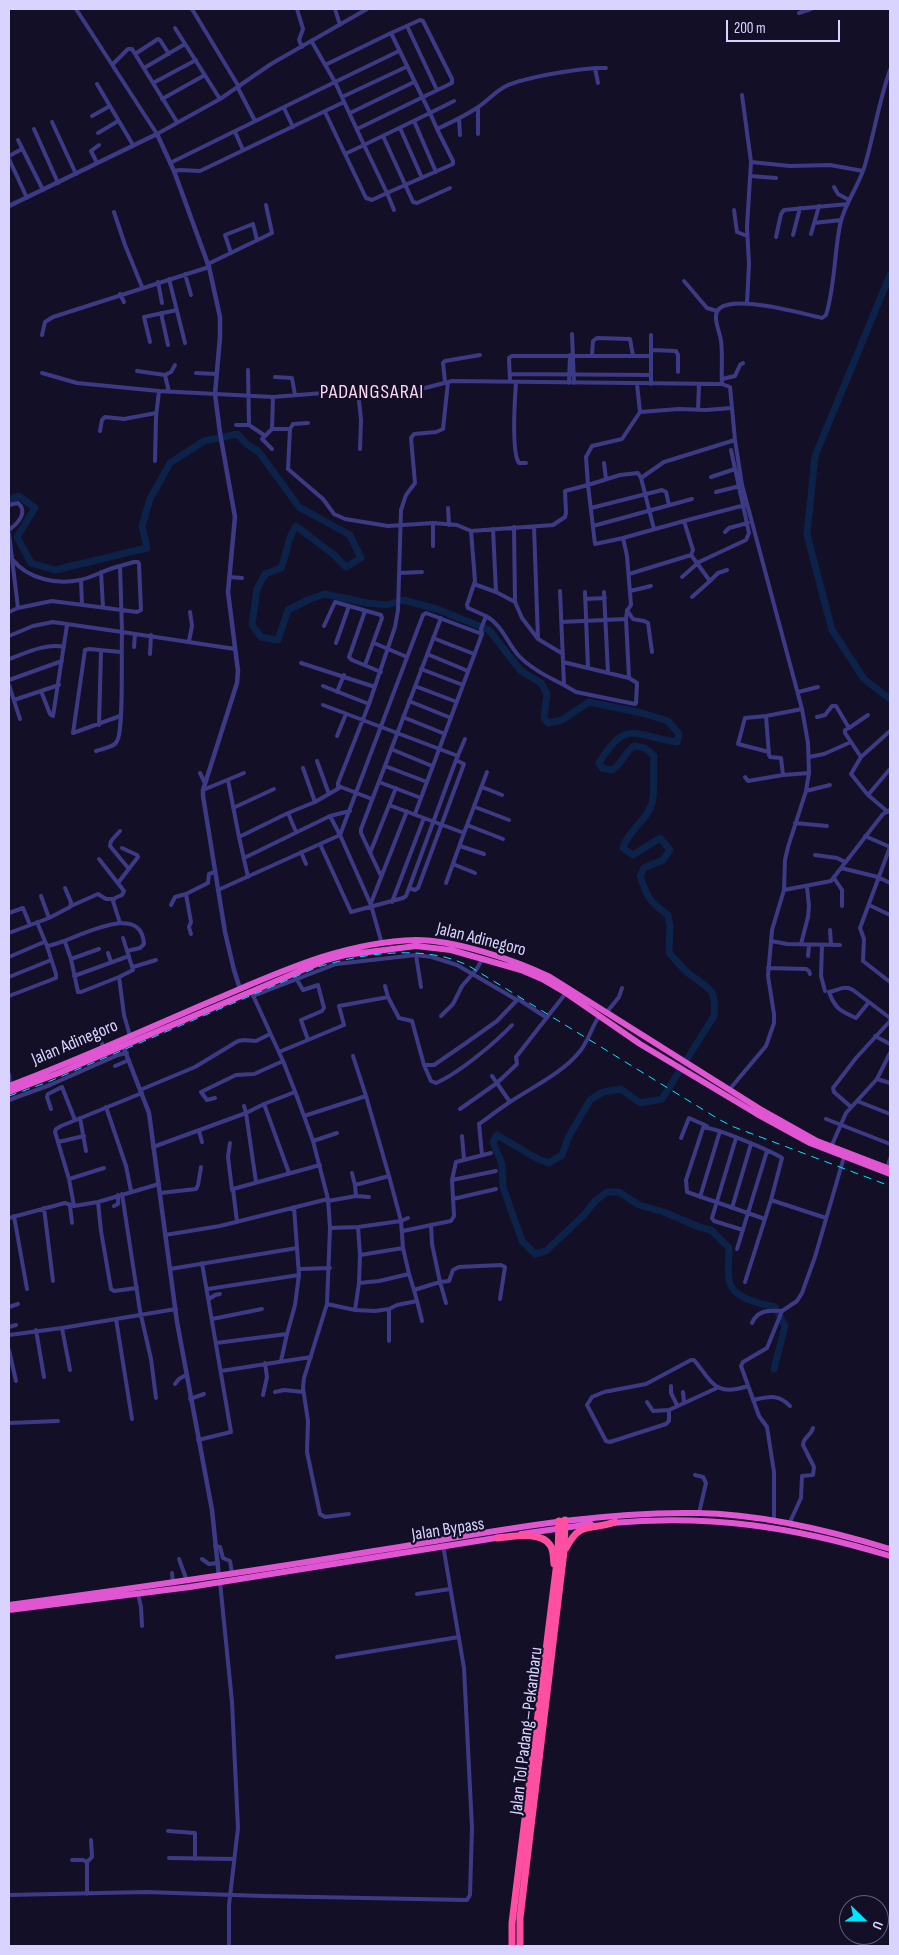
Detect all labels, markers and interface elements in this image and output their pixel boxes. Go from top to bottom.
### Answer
scale bar [729,10,843,42]
text: 200 m [734,19,766,38]
district label: PADANGSARAI [318,381,426,405]
street label: Jalan Adinegoro [434,918,528,962]
street label: Jalan Adinegoro [29,1015,121,1071]
street label: Jalan Bypass [410,1514,486,1546]
street label: Jalan Tol Padang–Pekanbaru [506,1646,548,1816]
north arrow [839,1895,889,1945]
text: U [868,1919,887,1932]

